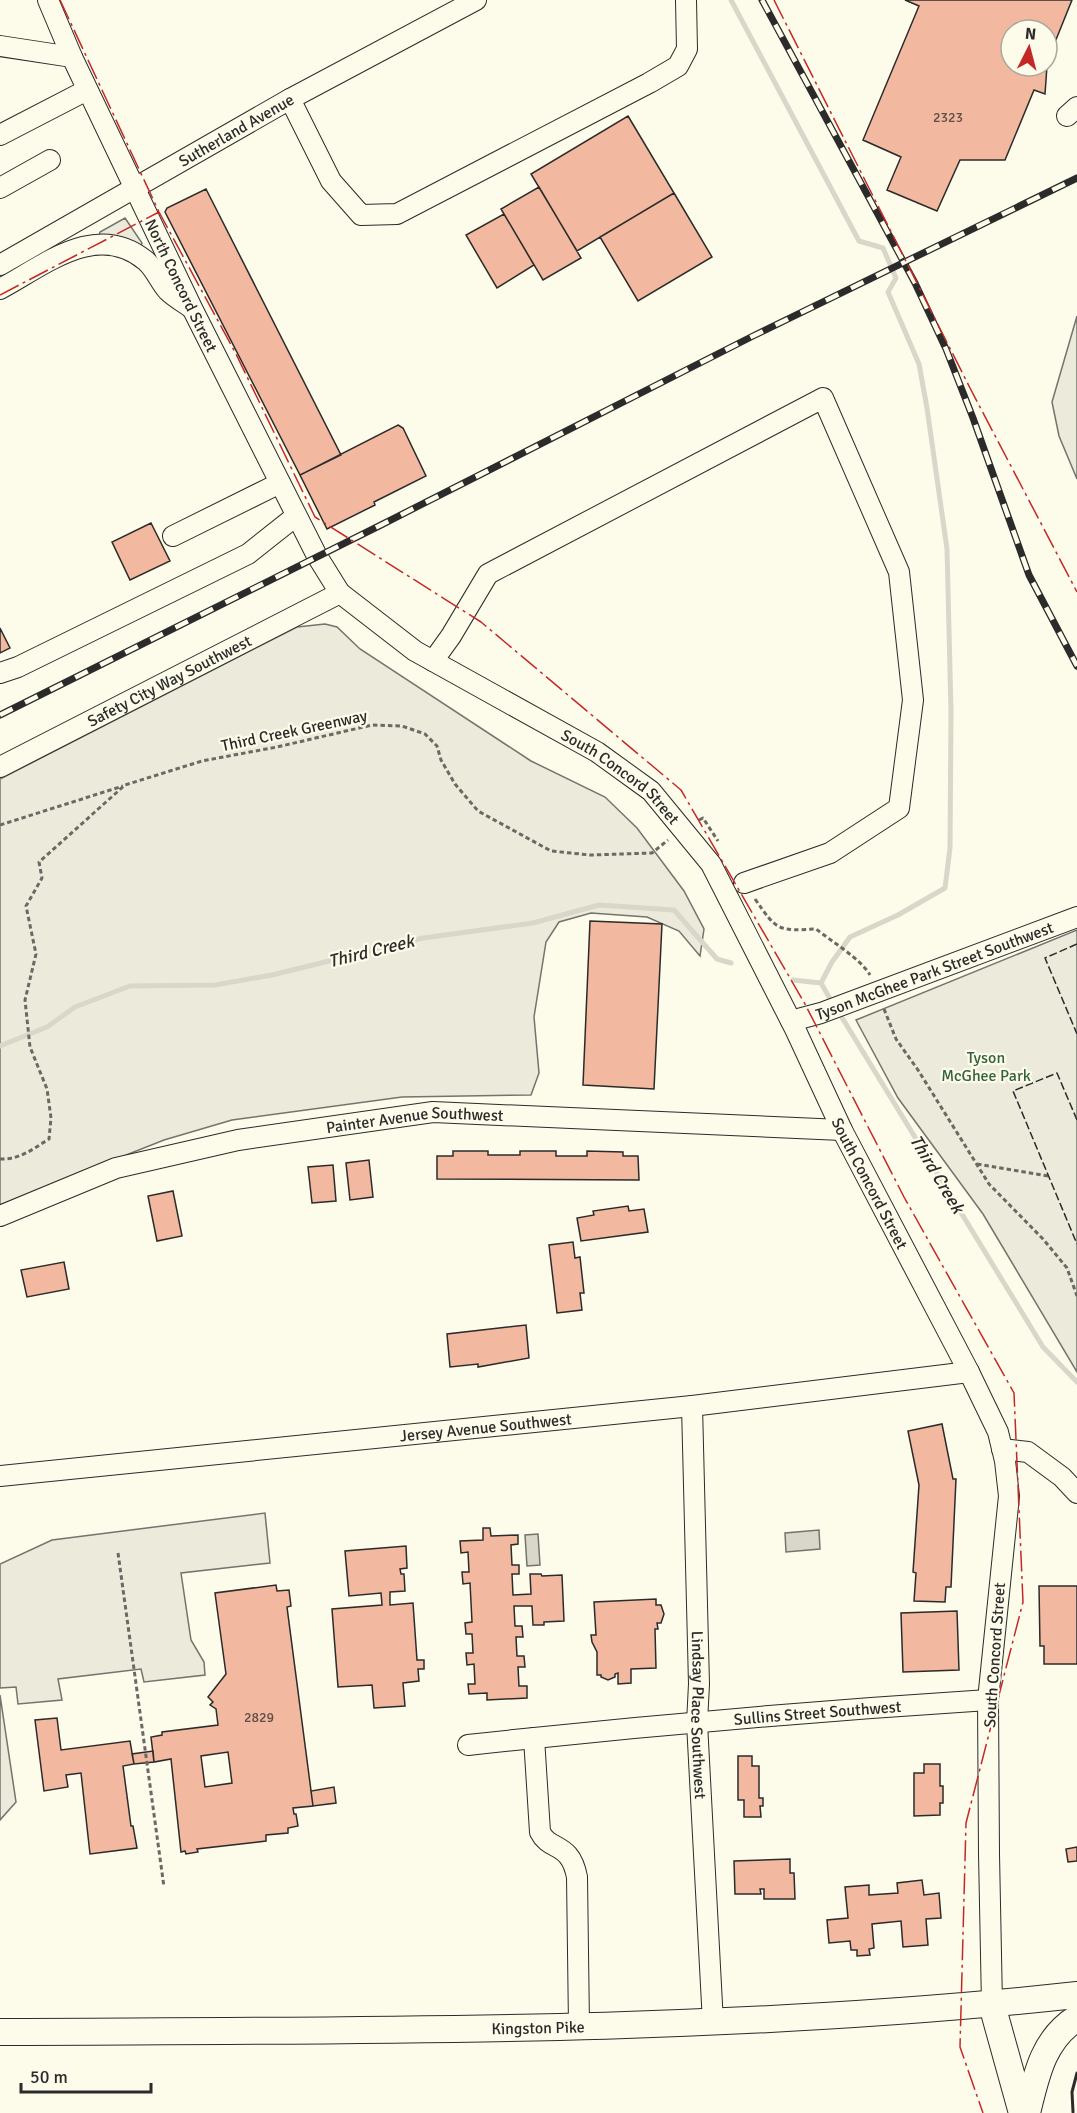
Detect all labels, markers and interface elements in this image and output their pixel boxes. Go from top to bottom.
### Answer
north arrow [999,18,1059,78]
text: N [1024,24,1037,45]
street label: Sutherland Avenue [175,90,298,172]
house number: 2323 [933,109,963,126]
street label: North Concord Street [140,216,222,356]
street label: Safety City Way Southwest [84,631,255,732]
street label: Third Creek Greenway [219,706,369,756]
street label: South Concord Street [557,725,684,829]
street label: Tyson McGhee Park Street Southwest [814,918,1057,1025]
water label: Third Creek [326,929,418,972]
park label: Tyson McGhee Park [941,1048,1031,1086]
street label: Painter Avenue Southwest [325,1103,504,1138]
street label: South Concord Street [827,1115,912,1253]
water label: Third Creek [905,1131,970,1219]
street label: Jersey Avenue Southwest [399,1409,573,1447]
street label: South Concord Street [980,1581,1010,1728]
street label: Lindsay Place Southwest [686,1630,710,1800]
street label: Sullins Street Southwest [733,1697,902,1730]
house number: 2829 [244,1709,274,1726]
street label: Kingston Pike [491,2017,585,2039]
scale bar [21,2056,152,2094]
text: 50 m [30,2066,68,2088]

